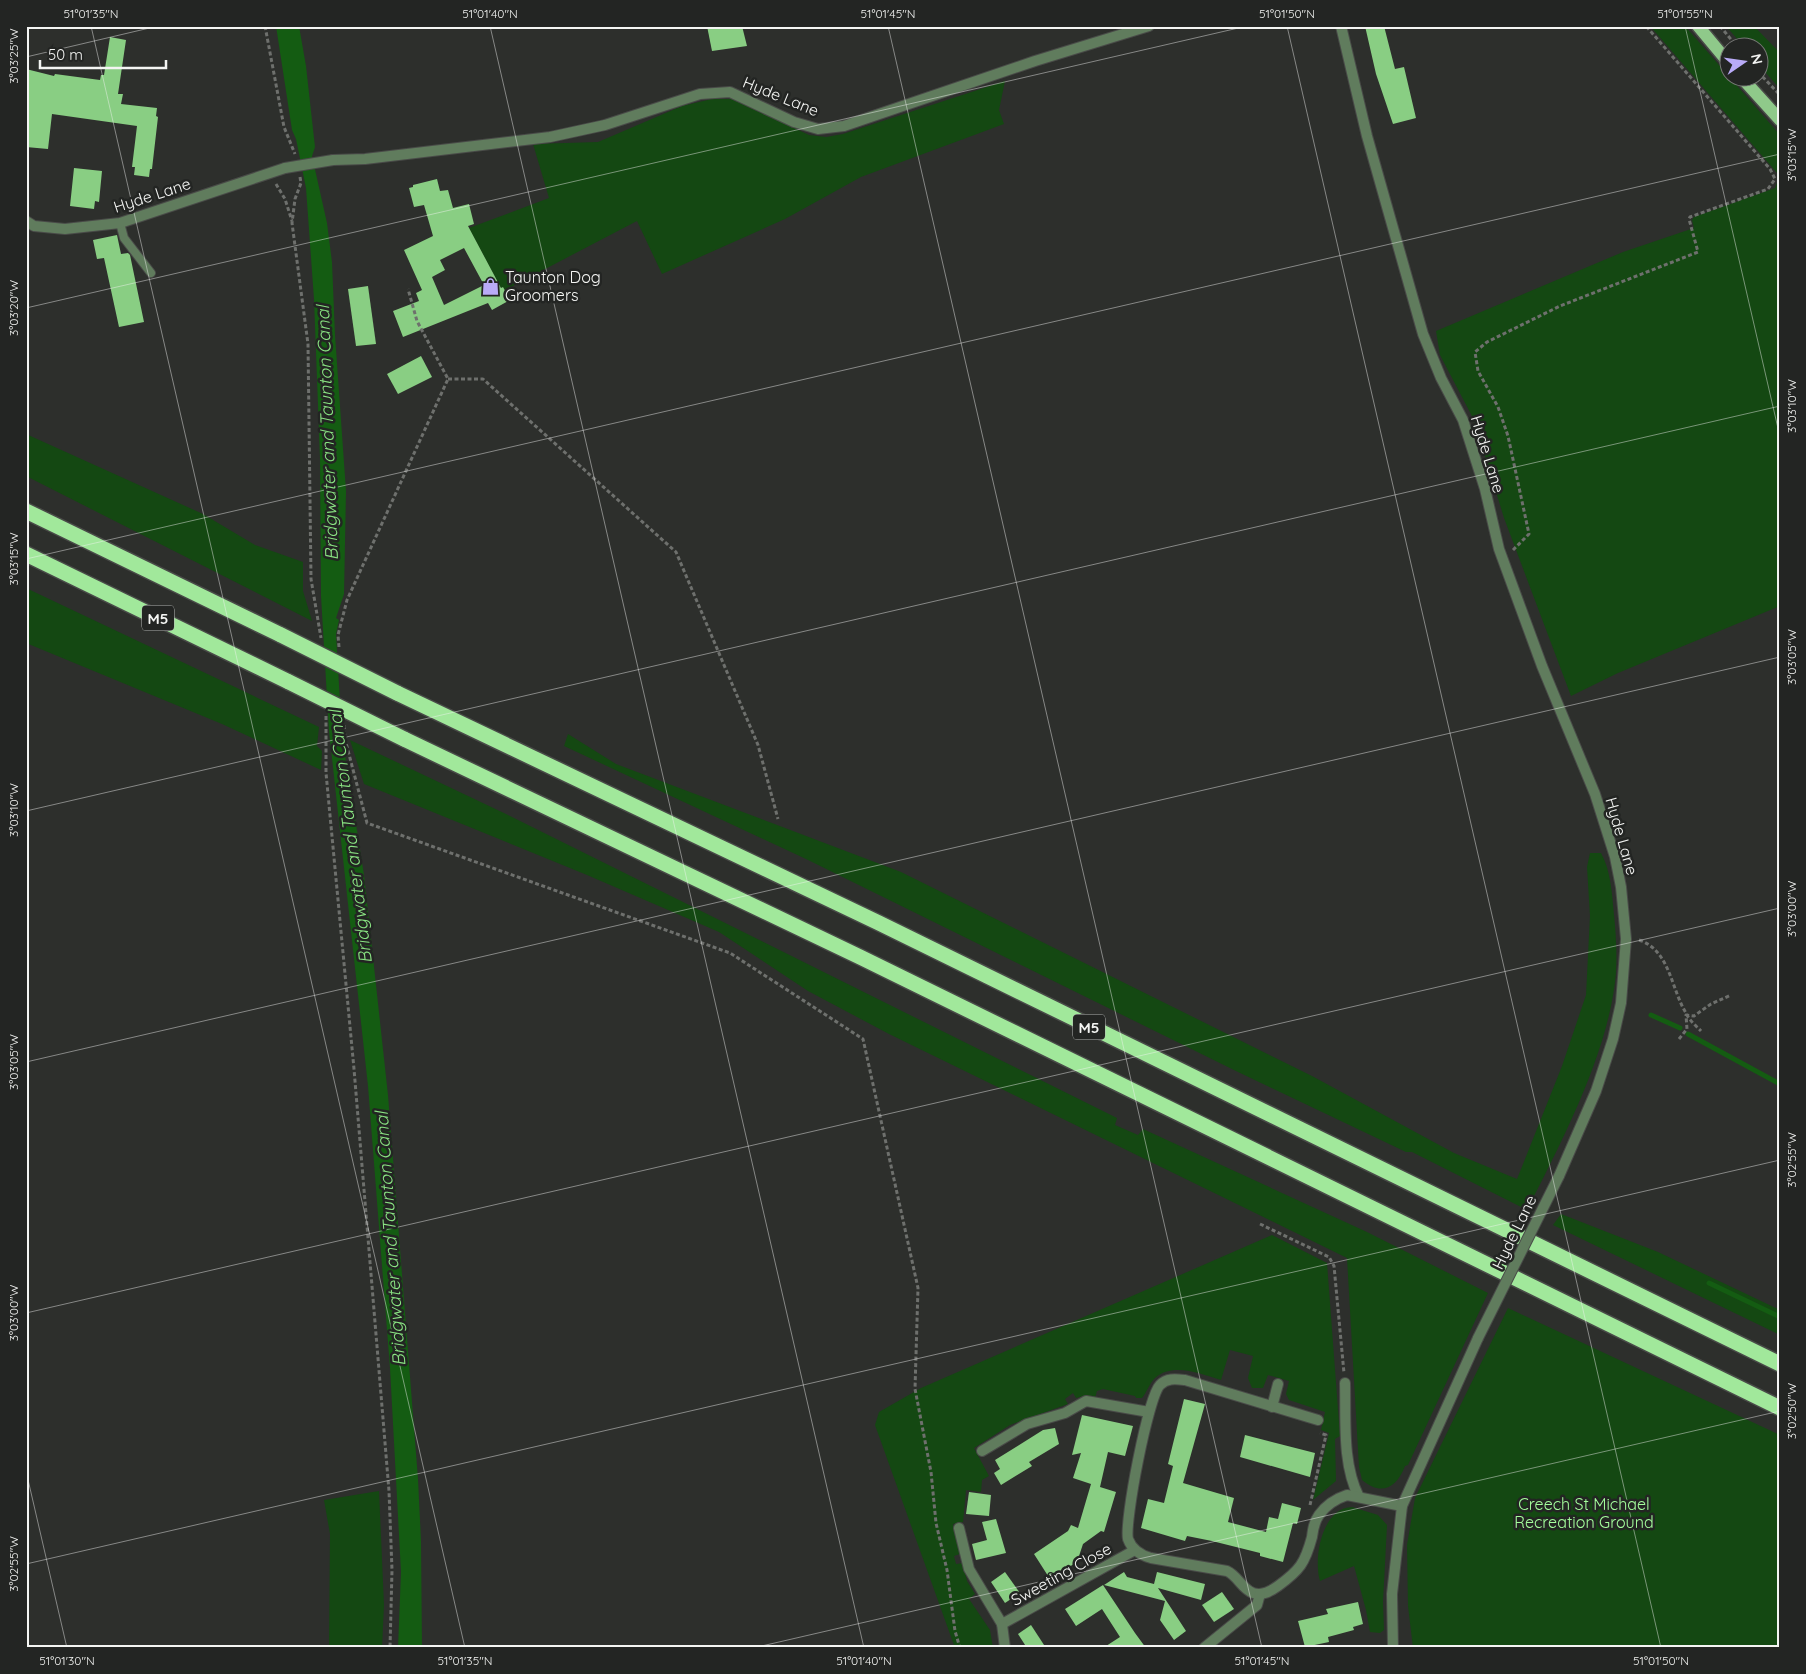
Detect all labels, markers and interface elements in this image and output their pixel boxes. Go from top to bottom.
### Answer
text: 51°01'35"N [63,6,119,21]
text: 51°01'40"N [462,6,518,21]
text: 51°01'45"N [860,6,916,21]
text: 51°01'50"N [1259,6,1315,21]
text: 51°01'55"N [1657,6,1713,21]
text: 3°03'25"W [6,28,21,84]
scale bar [40,38,166,70]
north arrow [1718,38,1768,88]
text: 50 m [48,45,83,64]
text: N [1747,52,1767,66]
street label: Hyde Lane [740,72,822,120]
text: 3°03'15"W [1784,128,1799,182]
street label: Hyde Lane [111,173,193,217]
place label: Taunton Dog Groomers [505,267,601,305]
shop icon: Taunton Dog Groomers [481,276,501,296]
text: 3°03'20"W [6,280,21,336]
water label: Bridgwater and Taunton Canal [311,303,343,561]
text: 3°03'10"W [1784,379,1799,433]
street label: Hyde Lane [1467,413,1509,495]
text: 3°03'15"W [6,532,21,586]
road number: M5 [142,606,174,630]
text: 3°03'05"W [1784,629,1799,685]
water label: Bridgwater and Taunton Canal [323,707,377,965]
text: 3°03'10"W [6,783,21,837]
street label: Hyde Lane [1601,795,1643,877]
text: 3°03'00"W [1784,880,1799,937]
road number: M5 [1073,1014,1105,1040]
text: 3°03'05"W [6,1034,21,1090]
water label: Bridgwater and Taunton Canal [370,1109,410,1367]
text: 3°02'55"W [1784,1132,1799,1188]
street label: Hyde Lane [1487,1192,1541,1272]
text: 3°03'00"W [6,1284,21,1341]
text: 3°02'50"W [1784,1382,1799,1439]
park label: Creech St Michael Recreation Ground [1514,1494,1654,1532]
text: 3°02'55"W [6,1536,21,1592]
street label: Sweeting Close [1007,1538,1115,1610]
text: 51°01'30"N [39,1653,95,1668]
text: 51°01'35"N [437,1653,493,1668]
text: 51°01'40"N [836,1653,892,1668]
text: 51°01'45"N [1234,1653,1290,1668]
text: 51°01'50"N [1633,1653,1689,1668]

